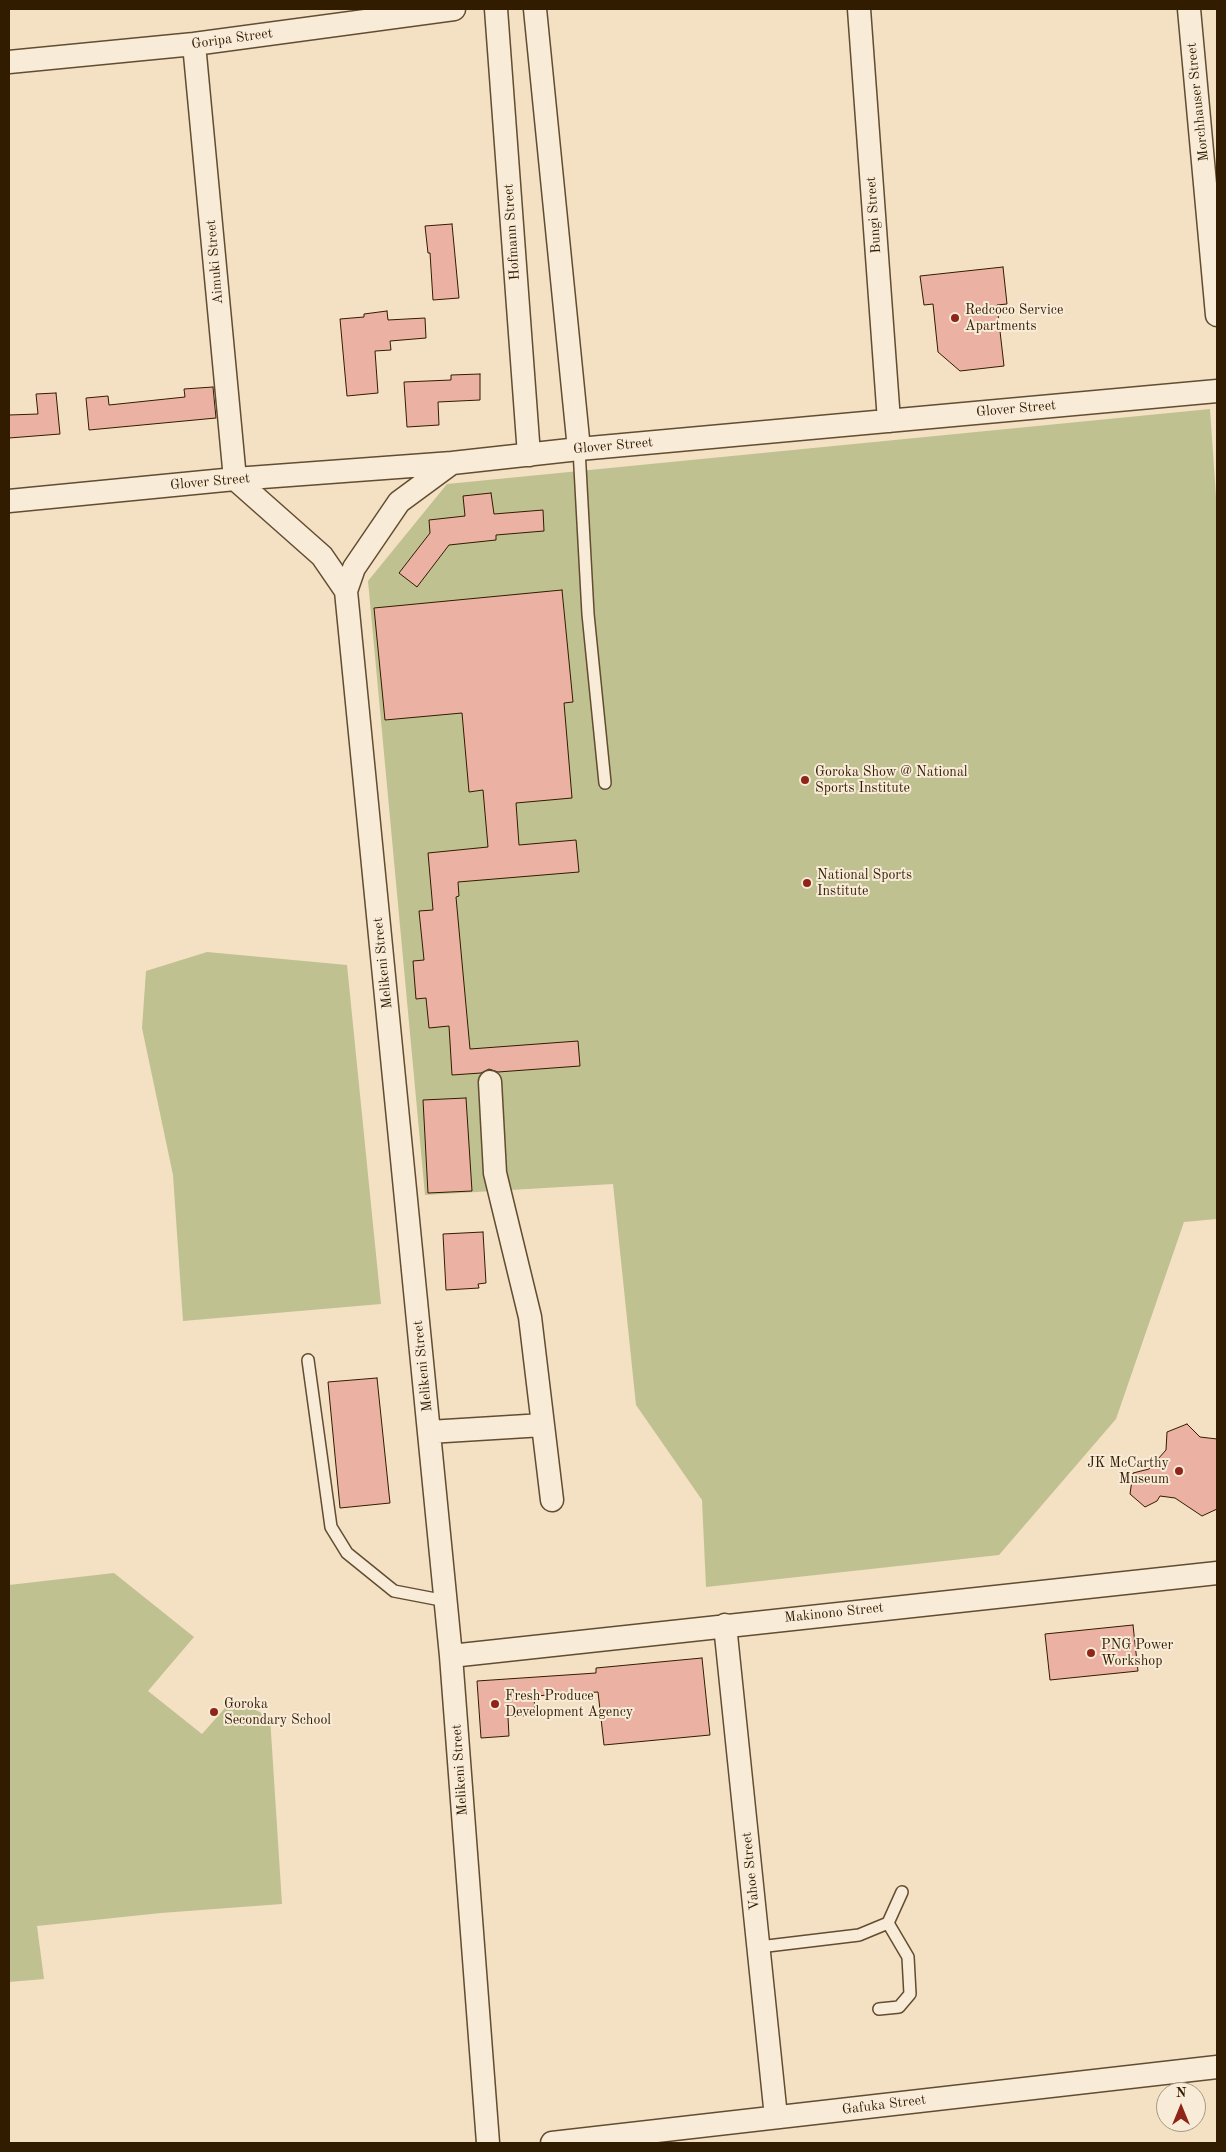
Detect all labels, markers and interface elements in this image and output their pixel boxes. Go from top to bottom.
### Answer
street label: Goripa Street [190,25,274,53]
street label: Morchhauser Street [1183,42,1213,162]
street label: Bungi Street [863,176,885,254]
street label: Hofmann Street [500,183,524,281]
street label: Aimuki Street [203,219,227,305]
place label: Redcoco Service Apartments [965,302,1063,334]
marker: Redcoco Service Apartments [949,312,961,324]
street label: Glover Street [975,397,1057,421]
street label: Glover Street [572,434,654,458]
street label: Glover Street [169,470,251,494]
place label: Goroka Show @ National Sports Institute [815,764,968,796]
marker: Goroka Show @ National Sports Institute [799,774,811,786]
place label: National Sports Institute [817,867,912,900]
marker: National Sports Institute [801,877,813,889]
street label: Melikeni Street [370,916,396,1010]
street label: Melikeni Street [410,1319,436,1413]
place label: JK McCarthy Museum [1087,1455,1169,1488]
marker: JK McCarthy Museum [1173,1465,1185,1477]
street label: Makinono Street [784,1599,884,1627]
place label: PNG Power Workshop [1101,1637,1173,1670]
marker: PNG Power Workshop [1085,1647,1097,1659]
place label: Fresh Produce Development Agency [505,1688,633,1720]
place label: Goroka Secondary School [224,1696,331,1728]
marker: Fresh Produce Development Agency [489,1698,501,1710]
marker: Goroka Secondary School [208,1706,220,1718]
street label: Melikeni Street [448,1724,472,1816]
street label: Vahoe Street [739,1831,763,1911]
north arrow [1156,2082,1206,2132]
text: N [1176,2086,1186,2100]
street label: Gafuka Street [841,2092,927,2118]

